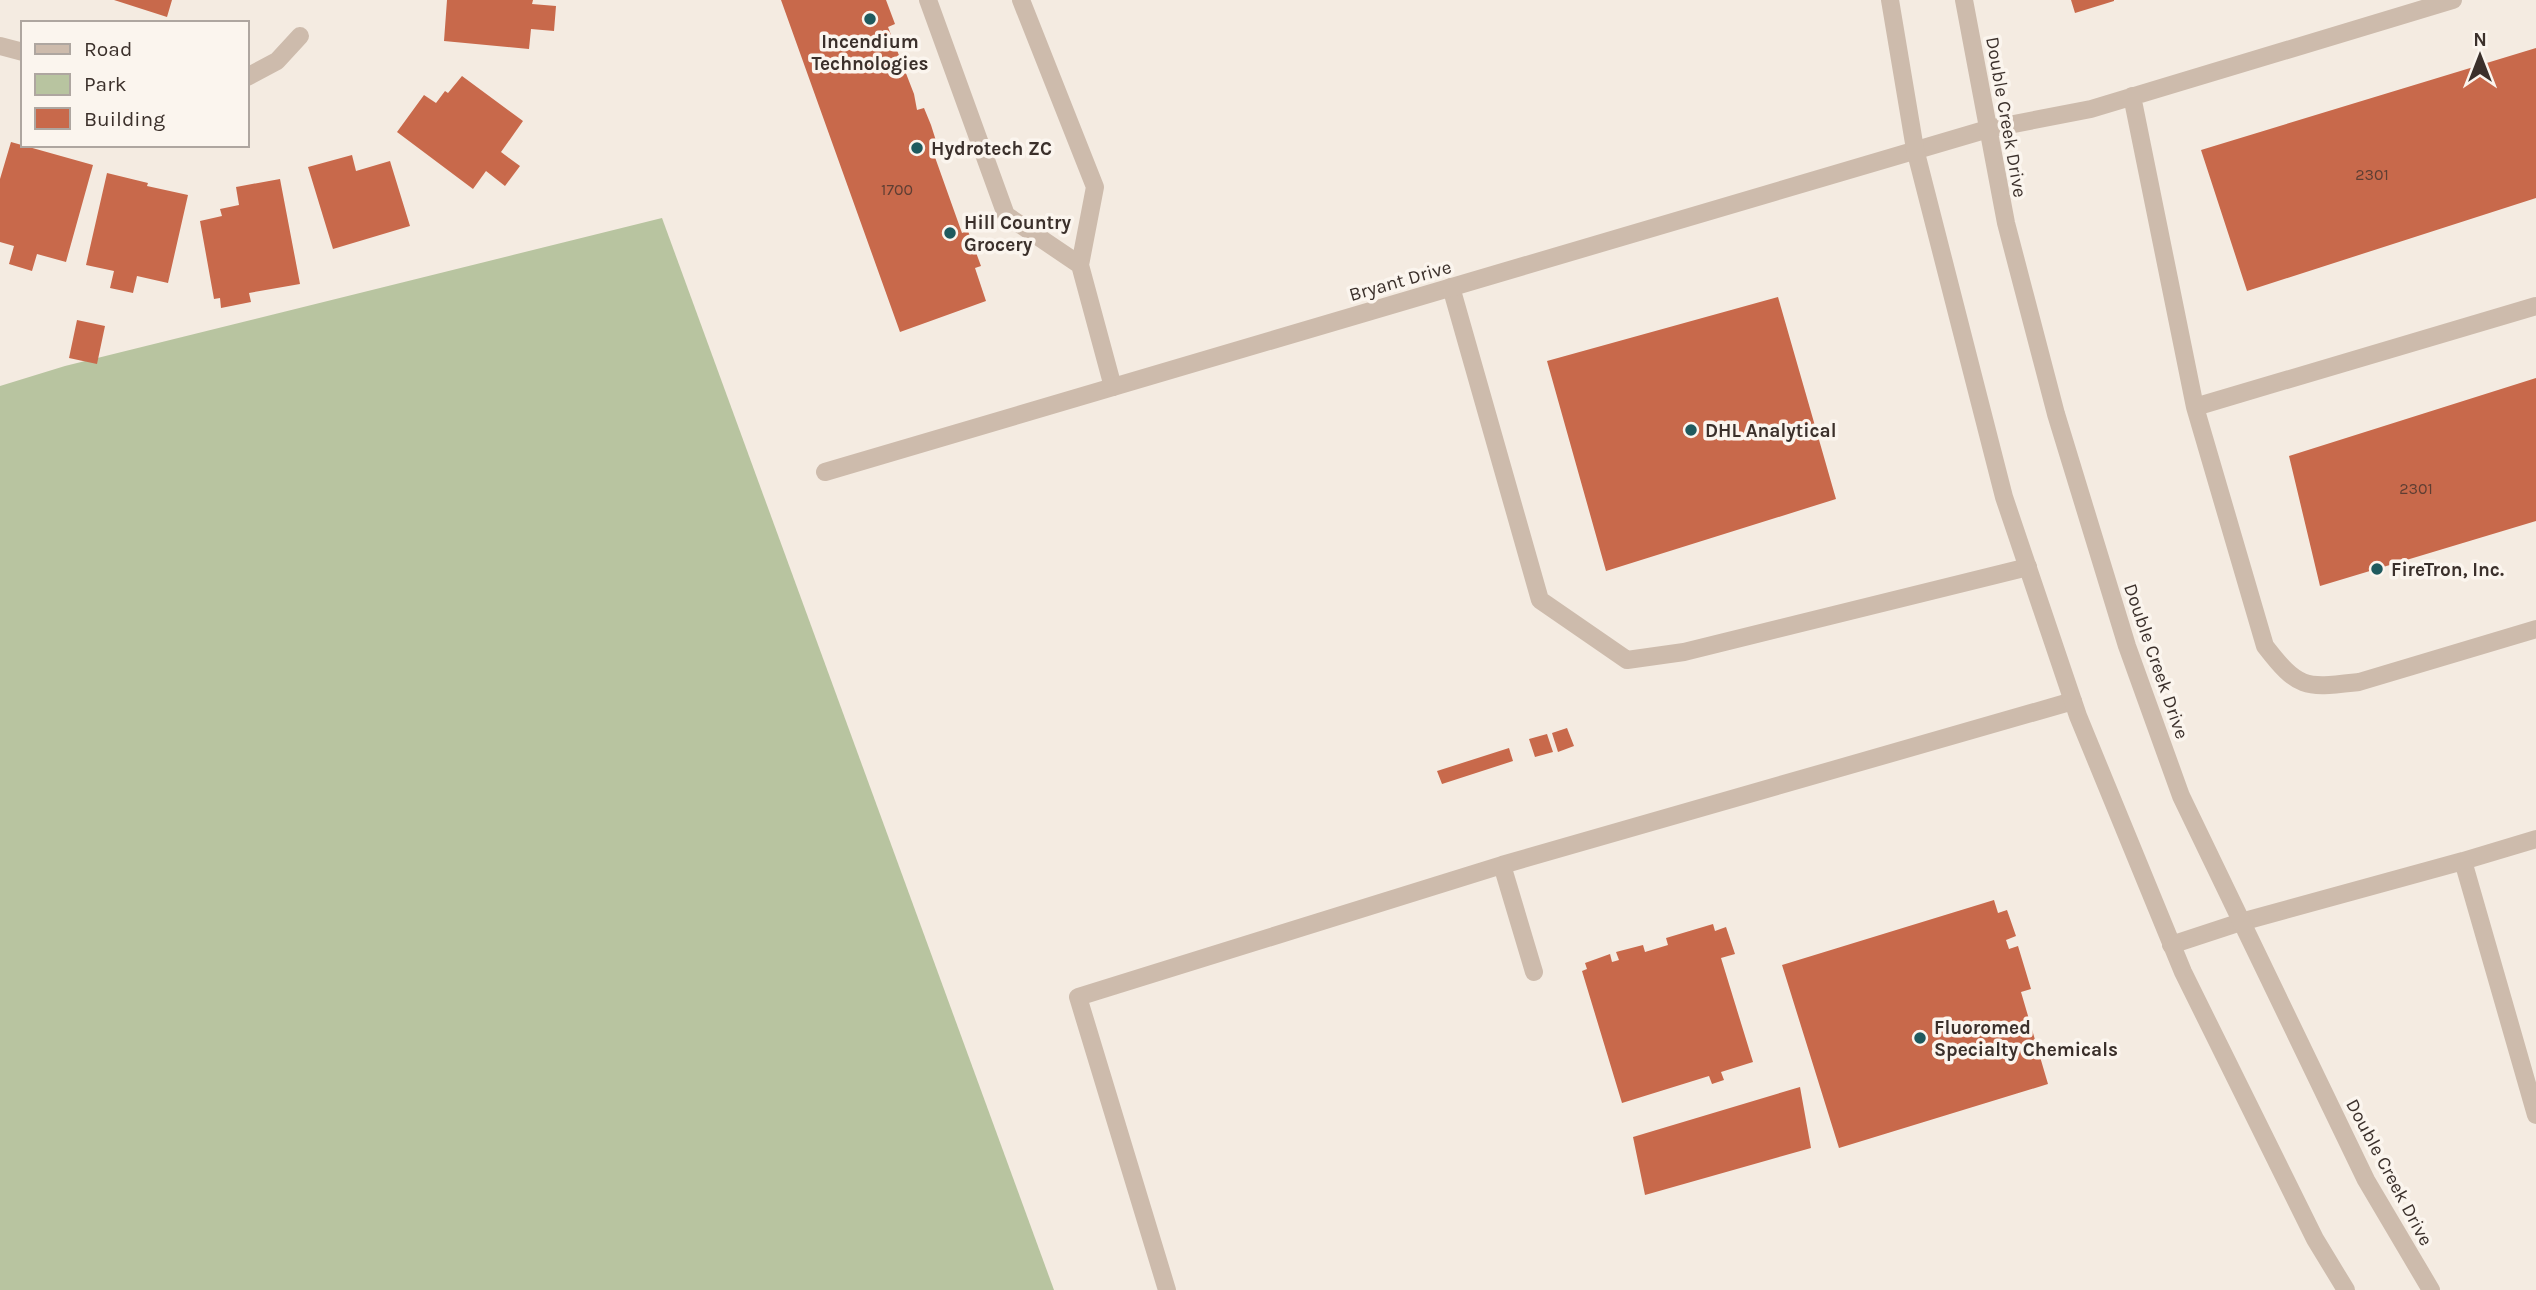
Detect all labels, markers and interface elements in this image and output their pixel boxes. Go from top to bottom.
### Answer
marker: Incendium Technologies [862,11,878,27]
legend [21,21,248,147]
north arrow [2445,21,2515,91]
text: N [2473,29,2487,51]
place label: Incendium Technologies [811,31,929,75]
street label: Double Creek Drive [1981,35,2031,199]
text: Road [84,37,132,61]
text: Park [84,72,127,96]
text: Building [84,107,165,131]
place label: Hydrotech ZC [931,138,1052,160]
marker: Hydrotech ZC [909,140,925,156]
house number: 2301 [2355,165,2389,184]
house number: 1700 [881,180,913,199]
place label: Hill Country Grocery [964,212,1072,256]
marker: Hill Country Grocery [942,225,958,241]
street label: Bryant Drive [1347,256,1454,306]
place label: DHL Analytical [1705,420,1837,442]
marker: DHL Analytical [1683,422,1699,438]
house number: 2301 [2399,479,2433,498]
place label: FireTron, Inc. [2391,559,2504,581]
marker: FireTron, Inc. [2369,561,2385,577]
street label: Double Creek Drive [2119,581,2193,742]
place label: Fluoromed Specialty Chemicals [1934,1017,2118,1061]
marker: Fluoromed Specialty Chemicals [1912,1030,1928,1046]
street label: Double Creek Drive [2341,1095,2437,1250]

